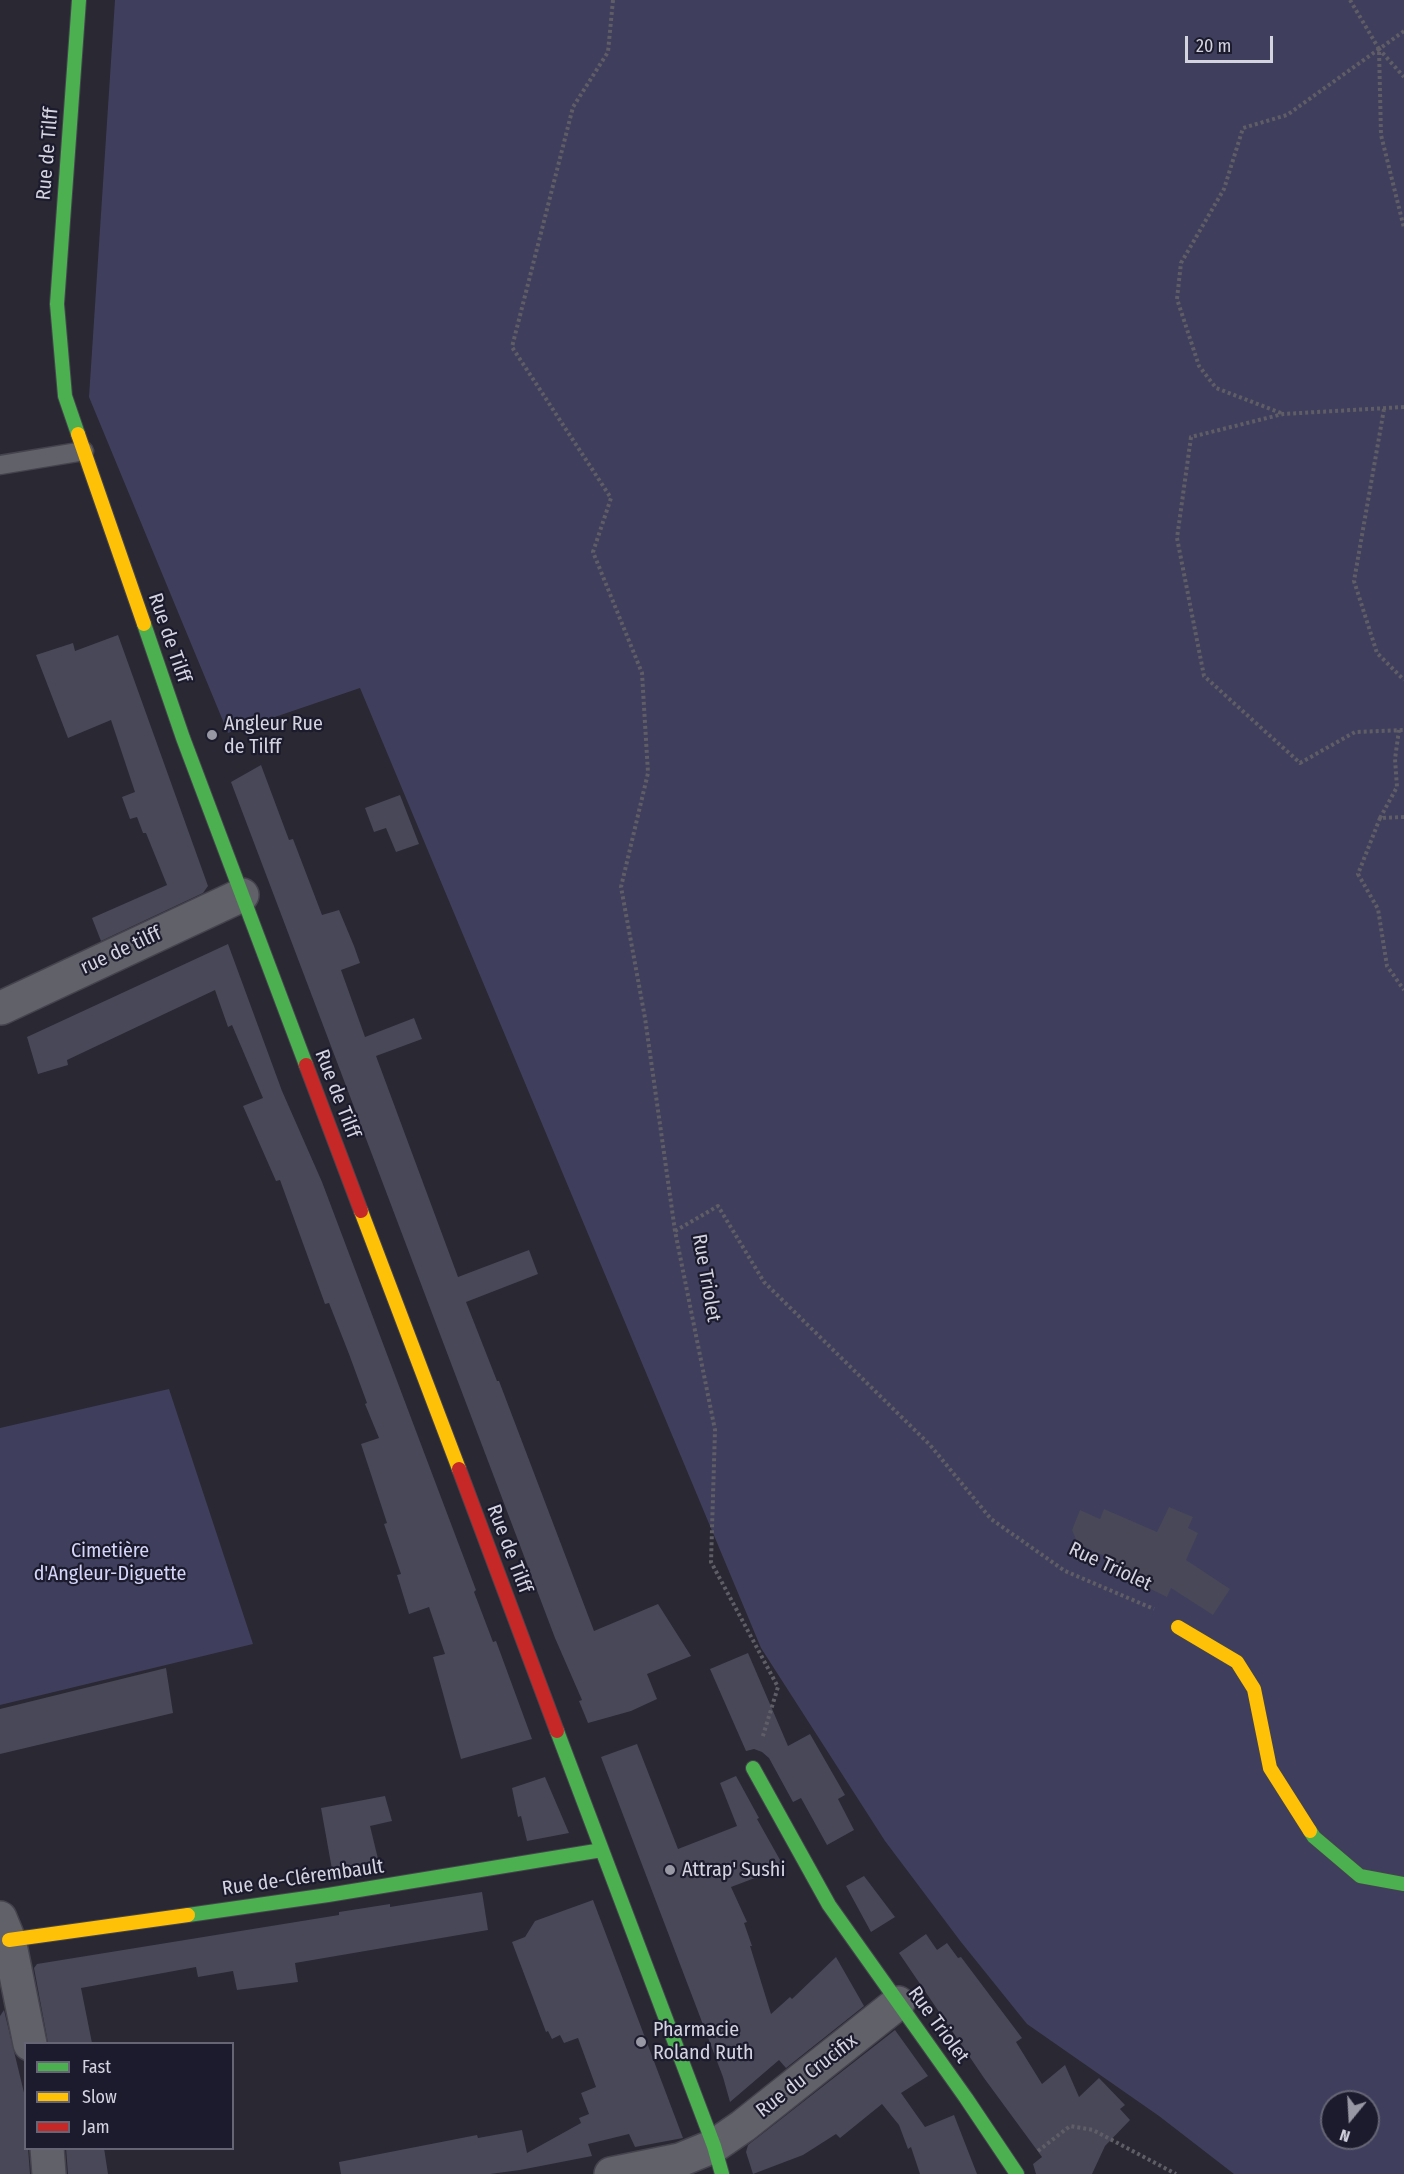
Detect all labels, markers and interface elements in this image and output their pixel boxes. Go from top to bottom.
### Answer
scale bar [1188,24,1276,62]
text: 20 m [1196,35,1231,57]
street label: Rue de Tilff [32,107,64,201]
street label: Rue de Tilff [143,590,195,686]
place label: Angleur Rue de Tilff [224,712,323,759]
marker: Angleur Rue de Tilff [205,728,219,742]
street label: rue de tilff [77,922,165,980]
street label: Rue de Tilff [309,1046,365,1142]
street label: Rue Triolet [686,1232,726,1324]
street label: Rue de Tilff [481,1501,537,1597]
street label: Rue Triolet [1065,1537,1155,1597]
park label: Cimetière d'Angleur-Diguette [34,1539,186,1586]
street label: Rue de-Clérembault [221,1855,385,1901]
place label: Attrap' Sushi [682,1858,785,1882]
marker: Attrap' Sushi [663,1863,677,1877]
street label: Rue Triolet [902,1982,974,2068]
place label: Pharmacie Roland Ruth [653,2018,753,2065]
street label: Rue du Crucifix [752,2029,862,2123]
marker: Pharmacie Roland Ruth [634,2035,648,2049]
legend [24,2042,234,2150]
text: Fast [82,2056,111,2078]
text: Slow [82,2086,117,2108]
north arrow [1320,2090,1380,2150]
text: Jam [82,2116,110,2138]
text: N [1337,2125,1352,2146]

